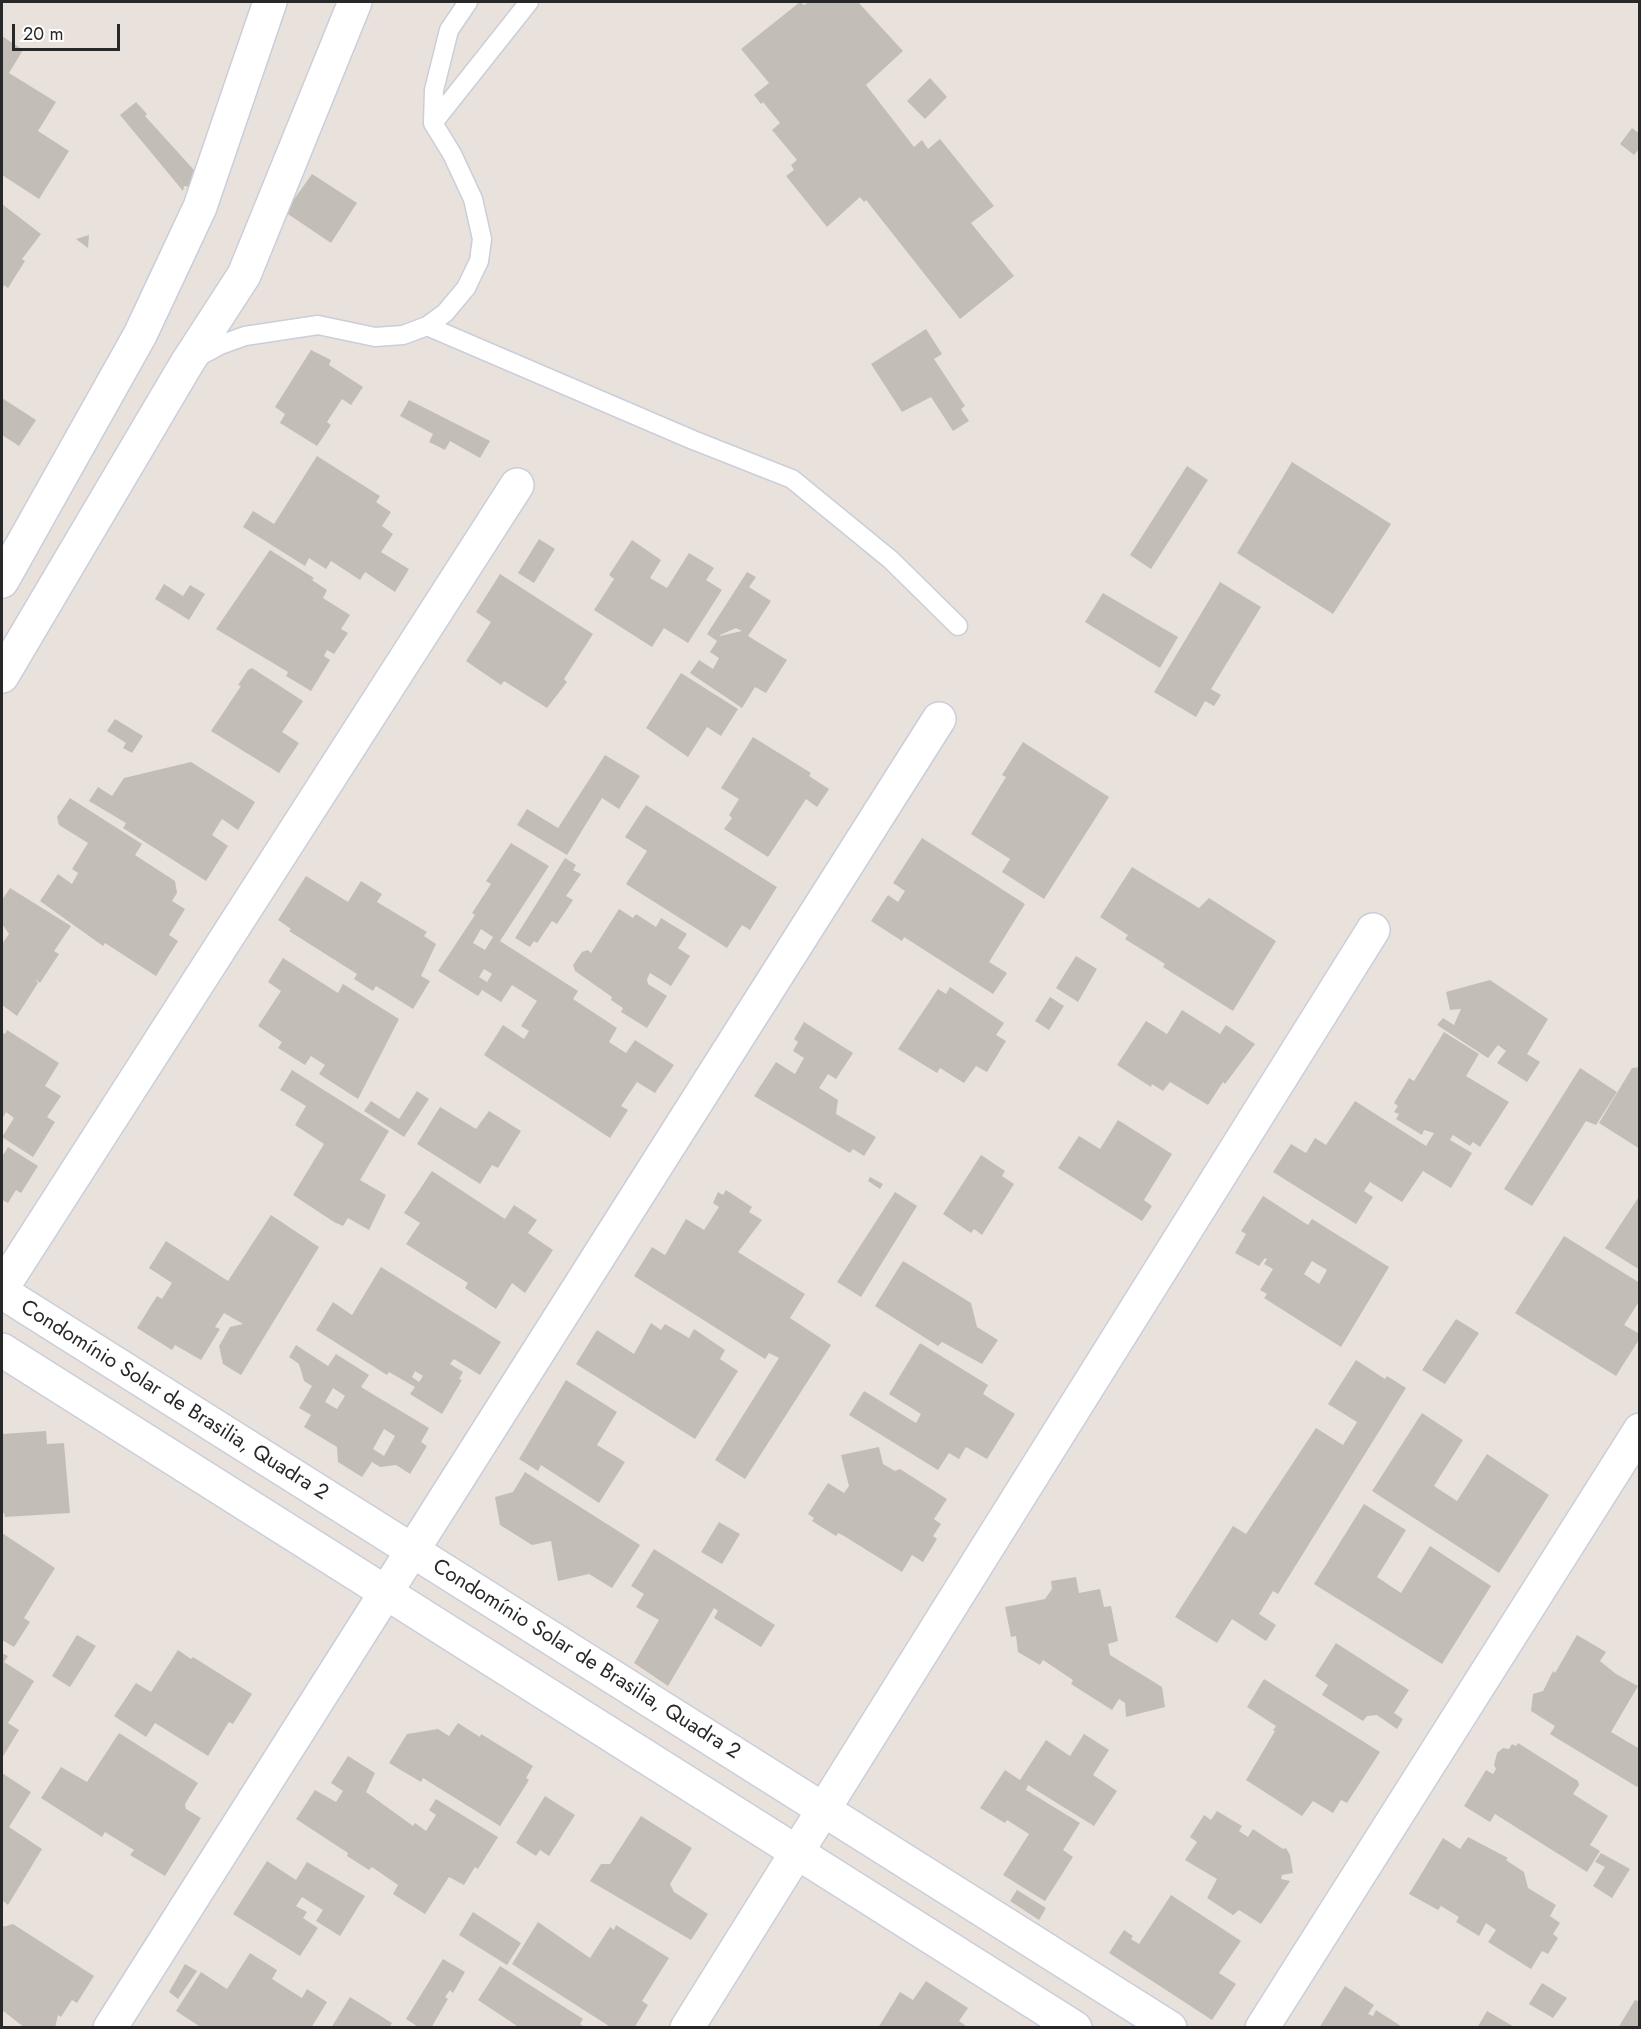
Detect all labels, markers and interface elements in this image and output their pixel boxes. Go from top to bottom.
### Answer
scale bar [15,12,123,50]
text: 20 m [23,21,63,47]
street label: Condomínio Solar de Brasilia, Quadra 2 [15,1295,333,1507]
street label: Condomínio Solar de Brasilia, Quadra 2 [427,1554,745,1766]

